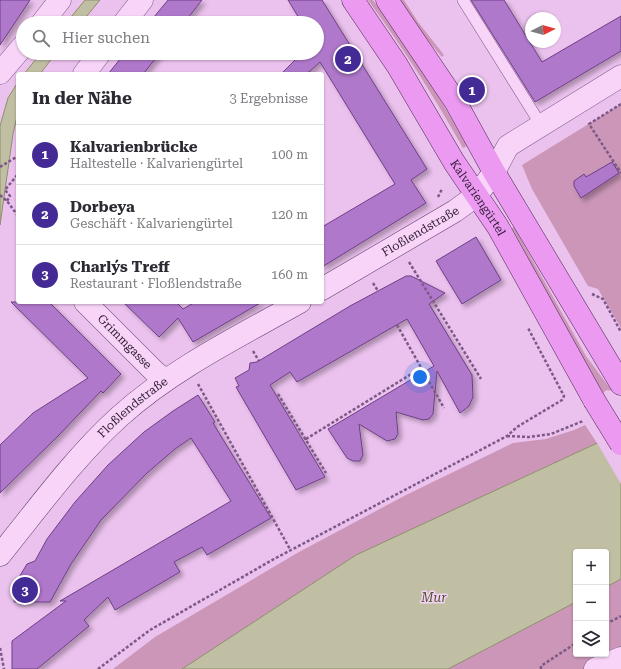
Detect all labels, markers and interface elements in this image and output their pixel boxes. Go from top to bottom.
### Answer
north arrow [525,12,561,48]
search box [16,16,324,60]
icon: search [30,27,52,49]
text: Hier suchen [62,29,150,47]
pin: 2 [335,44,361,74]
pin: 1 [459,75,485,105]
text: In der Nähe [32,88,132,108]
text: 3 Ergebnisse [230,91,308,106]
text: Kalvarienbrücke [70,138,198,156]
text: 1 [41,147,49,162]
text: 100 m [271,147,308,162]
text: Haltestelle · Kalvariengürtel [70,156,243,171]
street label: Kalvariengürtel [447,157,509,239]
text: Dorbeya [70,198,135,216]
street label: Floßlendstraße [379,203,462,259]
text: 2 [41,207,49,222]
text: 120 m [271,207,308,222]
text: Geschäft · Kalvariengürtel [70,216,233,231]
text: Charly´s Treff [70,258,170,276]
text: 3 [41,267,49,282]
text: 160 m [271,267,308,282]
text: Restaurant · Floßlendstraße [70,276,242,291]
street label: Grimmgasse [95,312,155,372]
your location [410,367,430,387]
street label: Floßlendstraße [95,374,171,441]
map controls [573,549,609,657]
button: + [573,549,609,585]
pin: 3 [12,575,38,605]
button: − [573,585,609,621]
water label: Mur [420,590,447,605]
button: layers [573,621,609,657]

